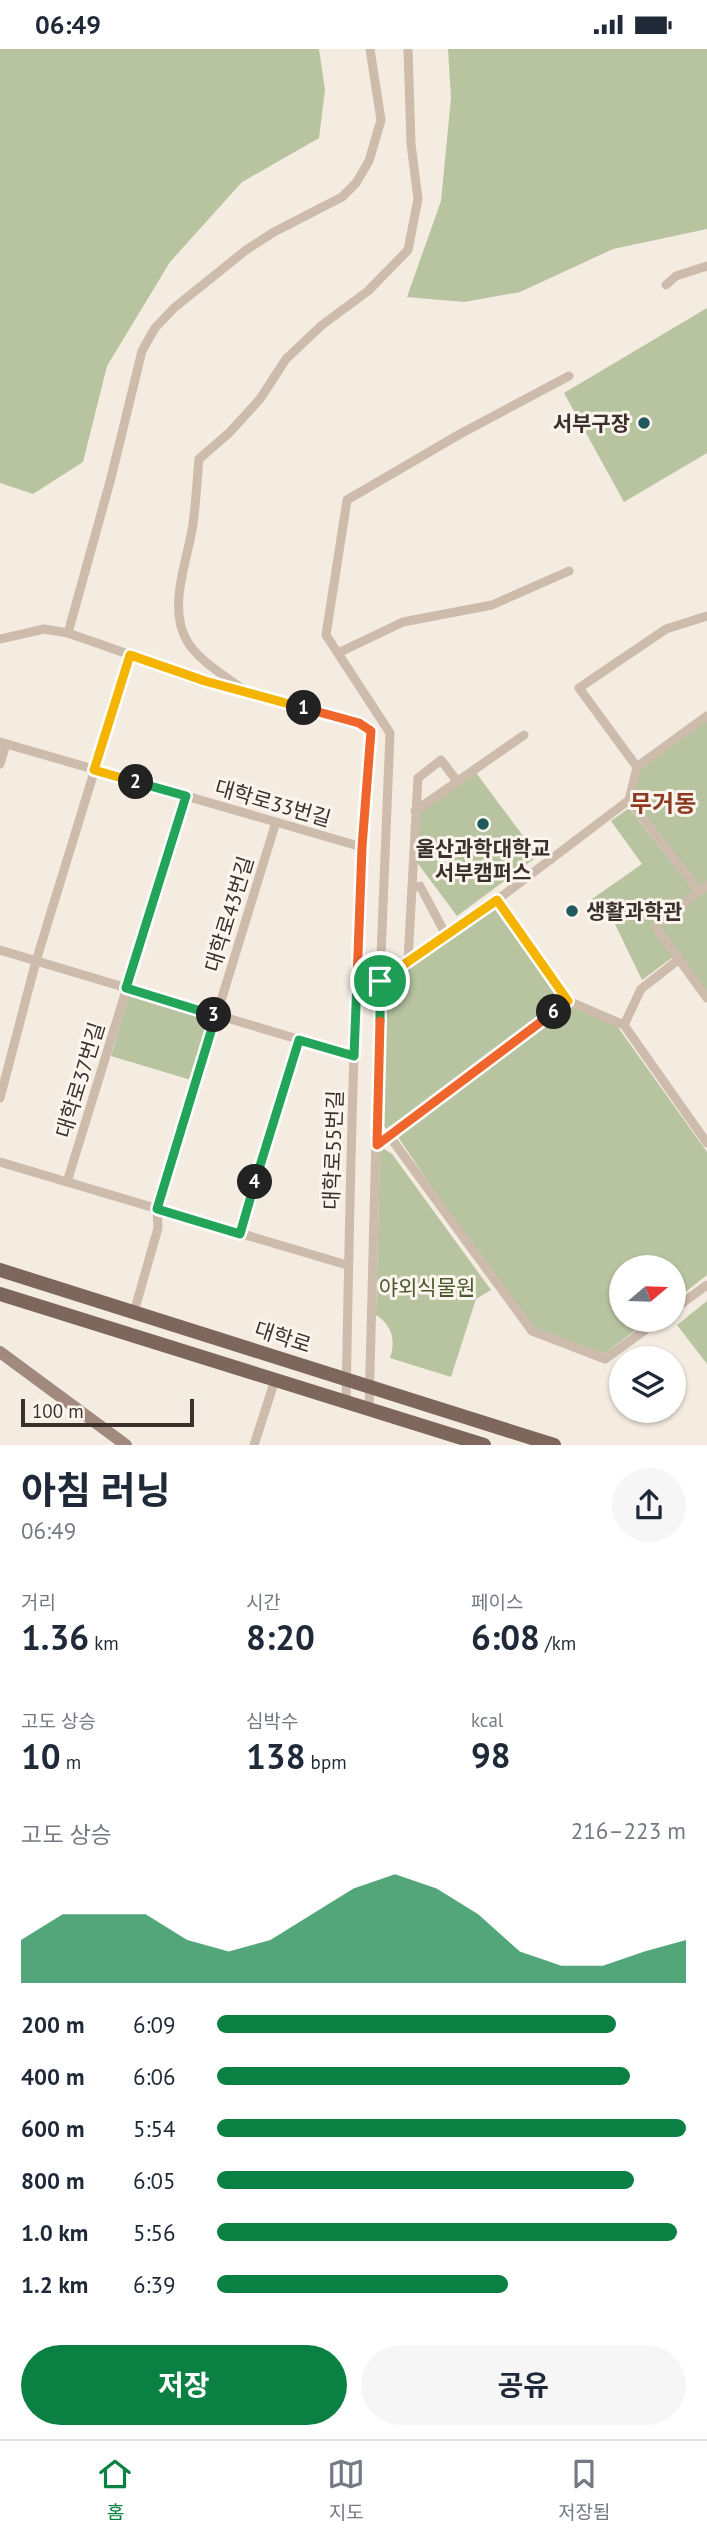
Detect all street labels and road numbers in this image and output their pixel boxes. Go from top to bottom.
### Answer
street label: 대학로33번길 [212,774,334,832]
street label: 대학로43번길 [199,853,259,975]
street label: 대학로37번길 [50,1019,110,1141]
street label: 대학로55번길 [317,1090,349,1210]
street label: 대학로 [251,1315,315,1359]

